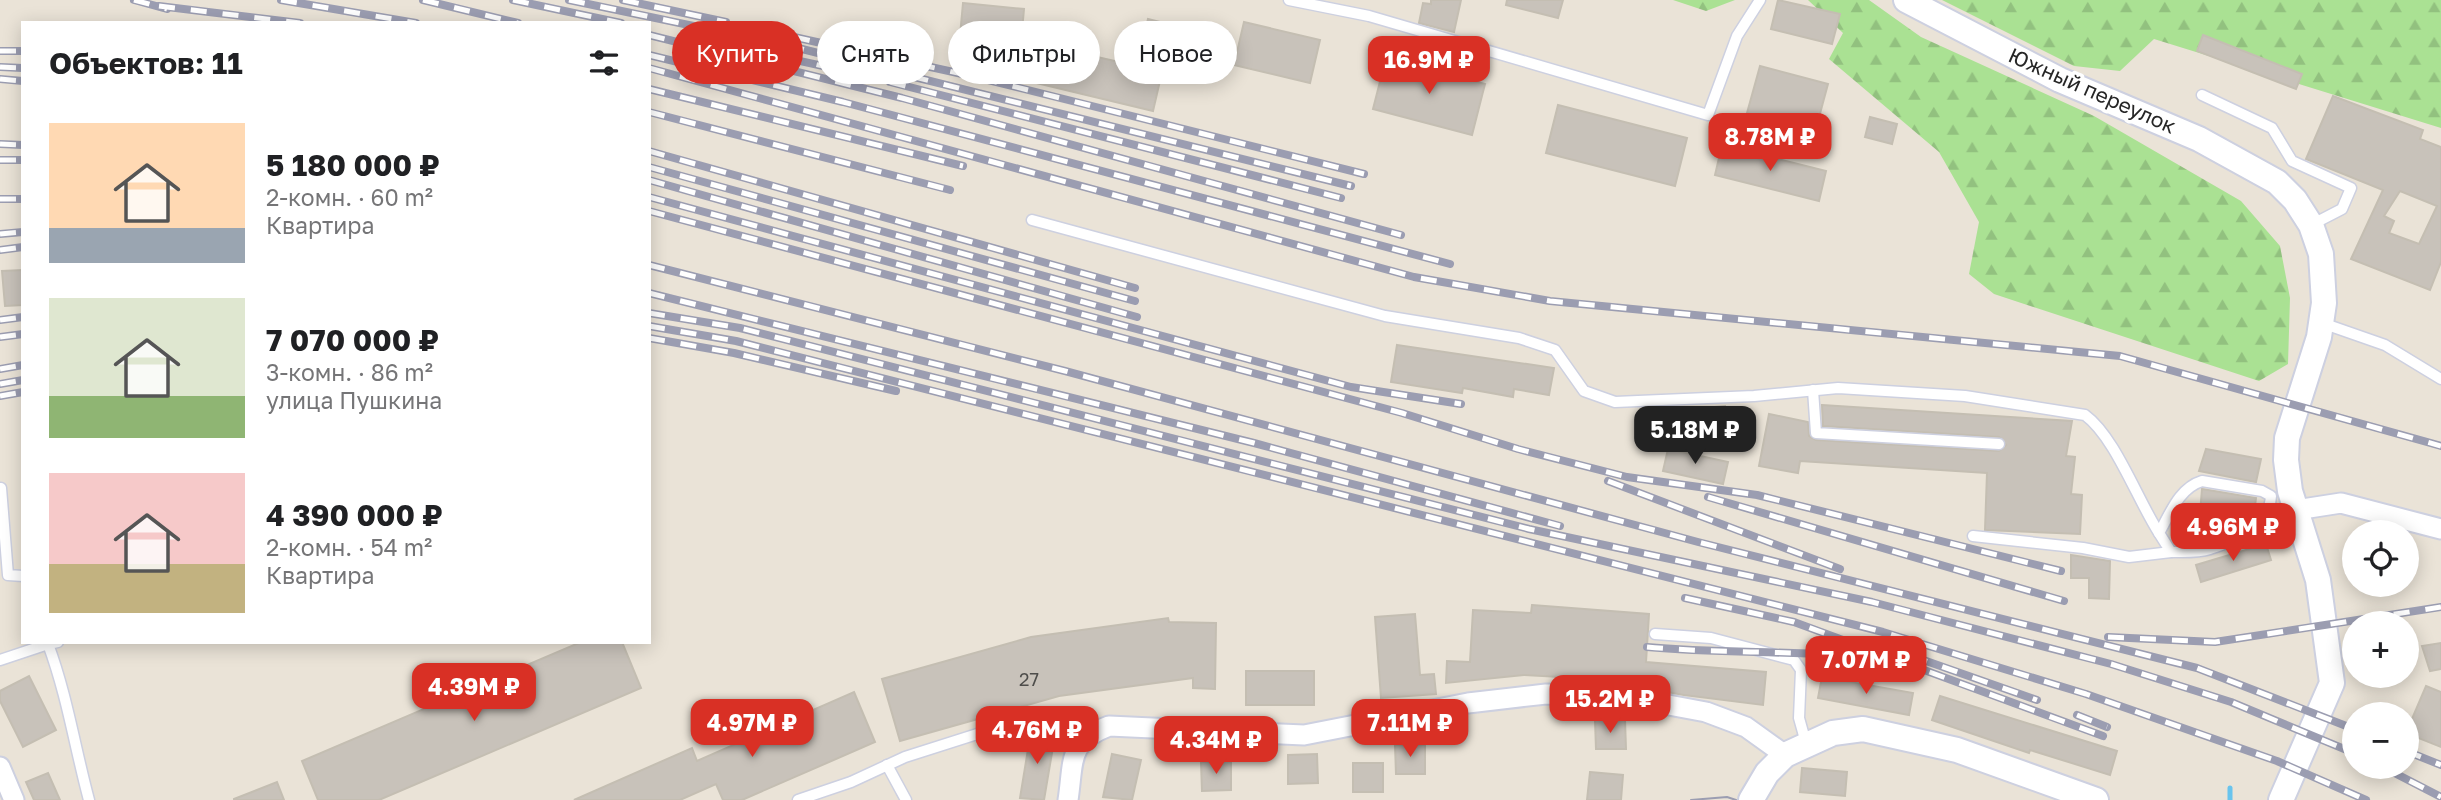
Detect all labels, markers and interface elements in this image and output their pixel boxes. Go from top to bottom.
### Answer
chip: Купить [672,21,803,84]
chip: Снять [817,21,934,84]
chip: Фильтры [948,21,1100,84]
chip: Новое [1114,21,1237,84]
pin: 16.9M ₽ [1364,36,1494,96]
street label: Южный переулок [2005,42,2180,139]
icon: filters [585,44,623,82]
text: Объектов: 11 [49,45,243,81]
text: 16.9M ₽ [1384,45,1474,73]
pin: 8.78M ₽ [1705,114,1835,173]
text: 8.78M ₽ [1724,122,1816,150]
text: 5 180 000 ₽ [266,147,440,183]
icon: home [105,151,189,235]
text: 2-комн. · 60 m² [266,183,433,211]
text: Квартира [266,211,374,239]
text: 7 070 000 ₽ [266,322,439,358]
icon: home [105,326,189,410]
text: 3-комн. · 86 m² [266,358,433,386]
text: улица Пушкина [266,386,442,414]
pin: 5.18M ₽ [1630,406,1760,466]
text: 5.18M ₽ [1650,415,1740,443]
text: 4 390 000 ₽ [266,497,443,533]
icon: home [105,501,189,585]
pin: 4.96M ₽ [2168,504,2298,563]
text: 4.96M ₽ [2187,512,2279,540]
map controls [2342,520,2419,779]
button: locate [2342,520,2419,597]
text: 2-комн. · 54 m² [266,533,432,561]
text: Квартира [266,561,374,589]
button: + [2342,611,2419,688]
pin: 7.07M ₽ [1801,636,1931,696]
text: 7.07M ₽ [1821,645,1911,673]
pin: 4.39M ₽ [409,664,539,723]
house number: 27 [1019,668,1039,690]
text: 4.39M ₽ [428,672,520,700]
pin: 15.2M ₽ [1545,676,1675,735]
text: 15.2M ₽ [1565,684,1655,712]
pin: 4.97M ₽ [687,700,817,759]
pin: 7.11M ₽ [1345,700,1475,759]
button: − [2342,702,2419,779]
pin: 4.76M ₽ [972,706,1102,766]
text: 4.97M ₽ [707,708,797,736]
text: 7.11M ₽ [1367,708,1453,736]
text: 4.76M ₽ [992,715,1082,743]
pin: 4.34M ₽ [1151,716,1281,776]
text: 4.34M ₽ [1170,725,1262,753]

